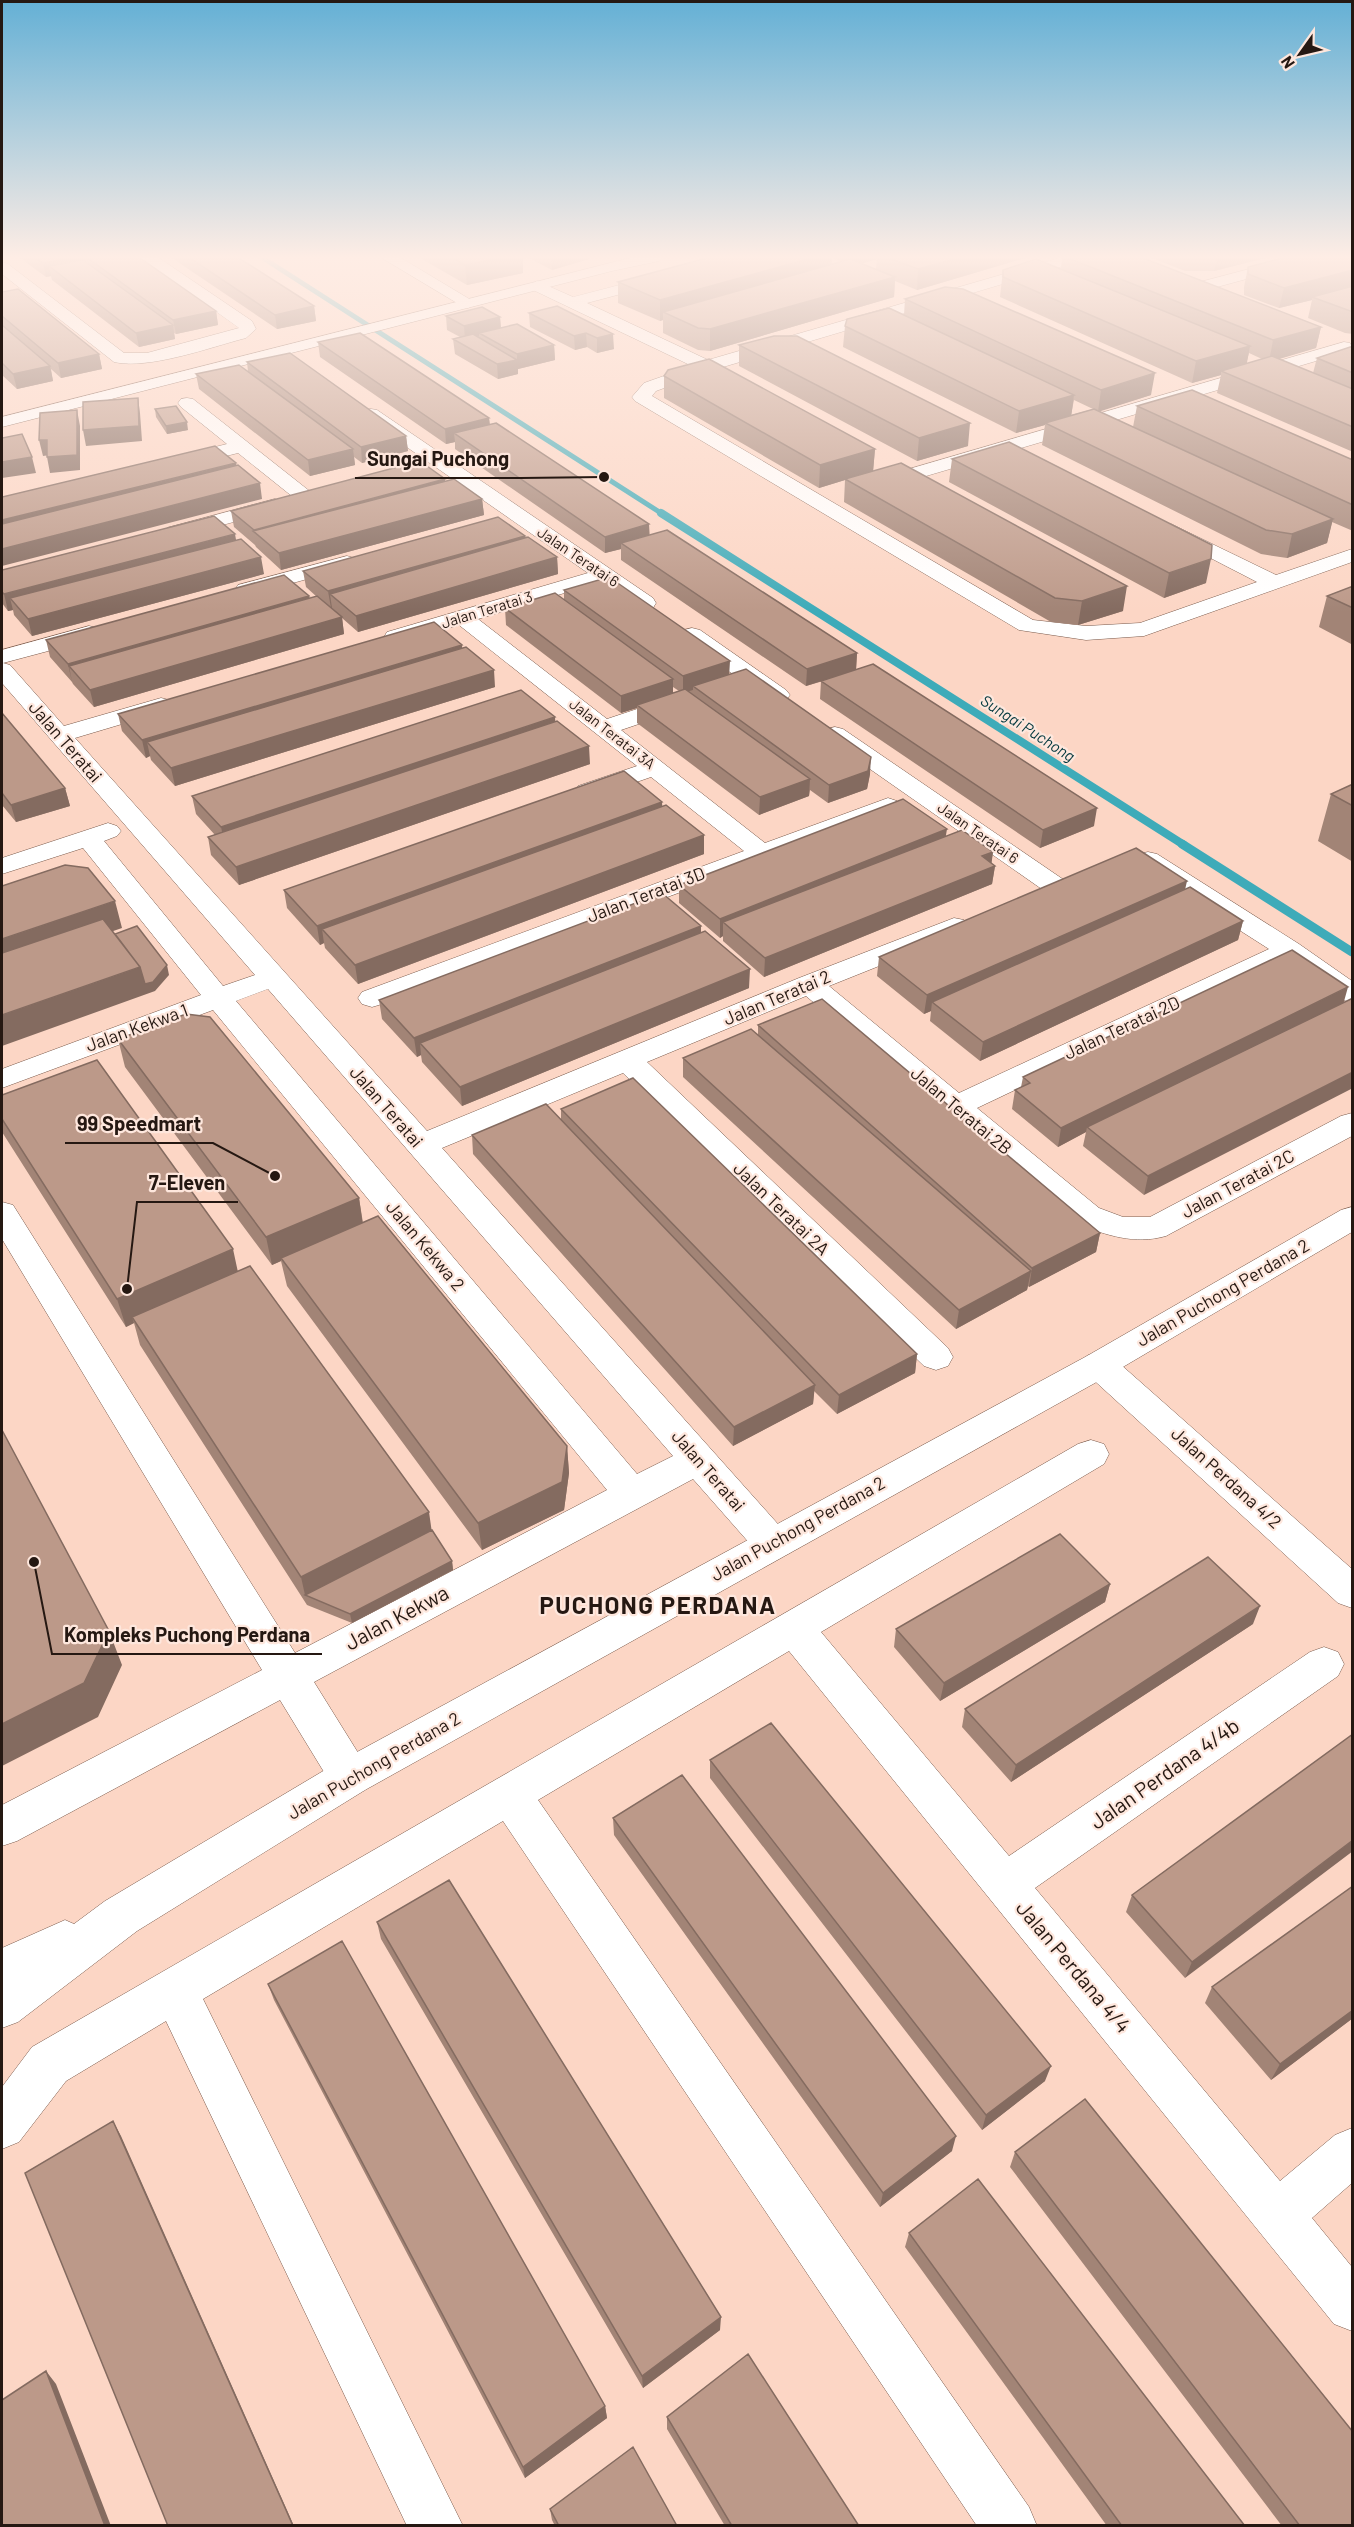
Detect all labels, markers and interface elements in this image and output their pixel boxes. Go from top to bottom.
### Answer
north arrow [1270,24,1330,84]
text: N [1276,53,1298,72]
callout: Sungai Puchong [355,440,521,478]
text: Sungai Puchong [367,446,509,470]
street label: Jalan Teratai 6 [534,522,623,590]
street label: Jalan Teratai 3 [439,587,535,631]
water label: Sungai Puchong [978,690,1079,765]
street label: Jalan Teratai 3A [566,694,659,772]
street label: Jalan Teratai [24,696,107,787]
street label: Jalan Teratai 6 [935,798,1023,867]
street label: Jalan Teratai 3D [583,861,708,927]
street label: Jalan Teratai 2 [720,965,833,1029]
street label: Jalan Teratai 2D [1060,991,1183,1064]
street label: Jalan Kekwa 1 [82,998,191,1056]
street label: Jalan Teratai [345,1061,428,1152]
street label: Jalan Teratai 2B [907,1062,1017,1159]
callout: 99 Speedmart [65,1105,213,1143]
text: 99 Speedmart [77,1111,201,1135]
street label: Jalan Teratai 2C [1177,1144,1298,1222]
street label: Jalan Teratai 2A [729,1157,834,1260]
callout: 7-Eleven [137,1164,238,1202]
text: 7-Eleven [149,1170,225,1194]
street label: Jalan Kekwa 2 [382,1196,470,1295]
street label: Jalan Puchong Perdana 2 [1132,1234,1313,1351]
street label: Jalan Perdana 4/2 [1167,1422,1286,1533]
street label: Jalan Teratai [667,1425,750,1516]
street label: Jalan Puchong Perdana 2 [707,1471,888,1585]
street label: Jalan Kekwa [340,1579,452,1654]
district label: PUCHONG PERDANA [540,1590,776,1619]
callout: Kompleks Puchong Perdana [52,1616,322,1654]
text: Kompleks Puchong Perdana [64,1622,310,1646]
street label: Jalan Puchong Perdana 2 [283,1707,464,1824]
street label: Jalan Perdana 4/4b [1085,1712,1243,1834]
street label: Jalan Perdana 4/4 [1012,1895,1137,2037]

